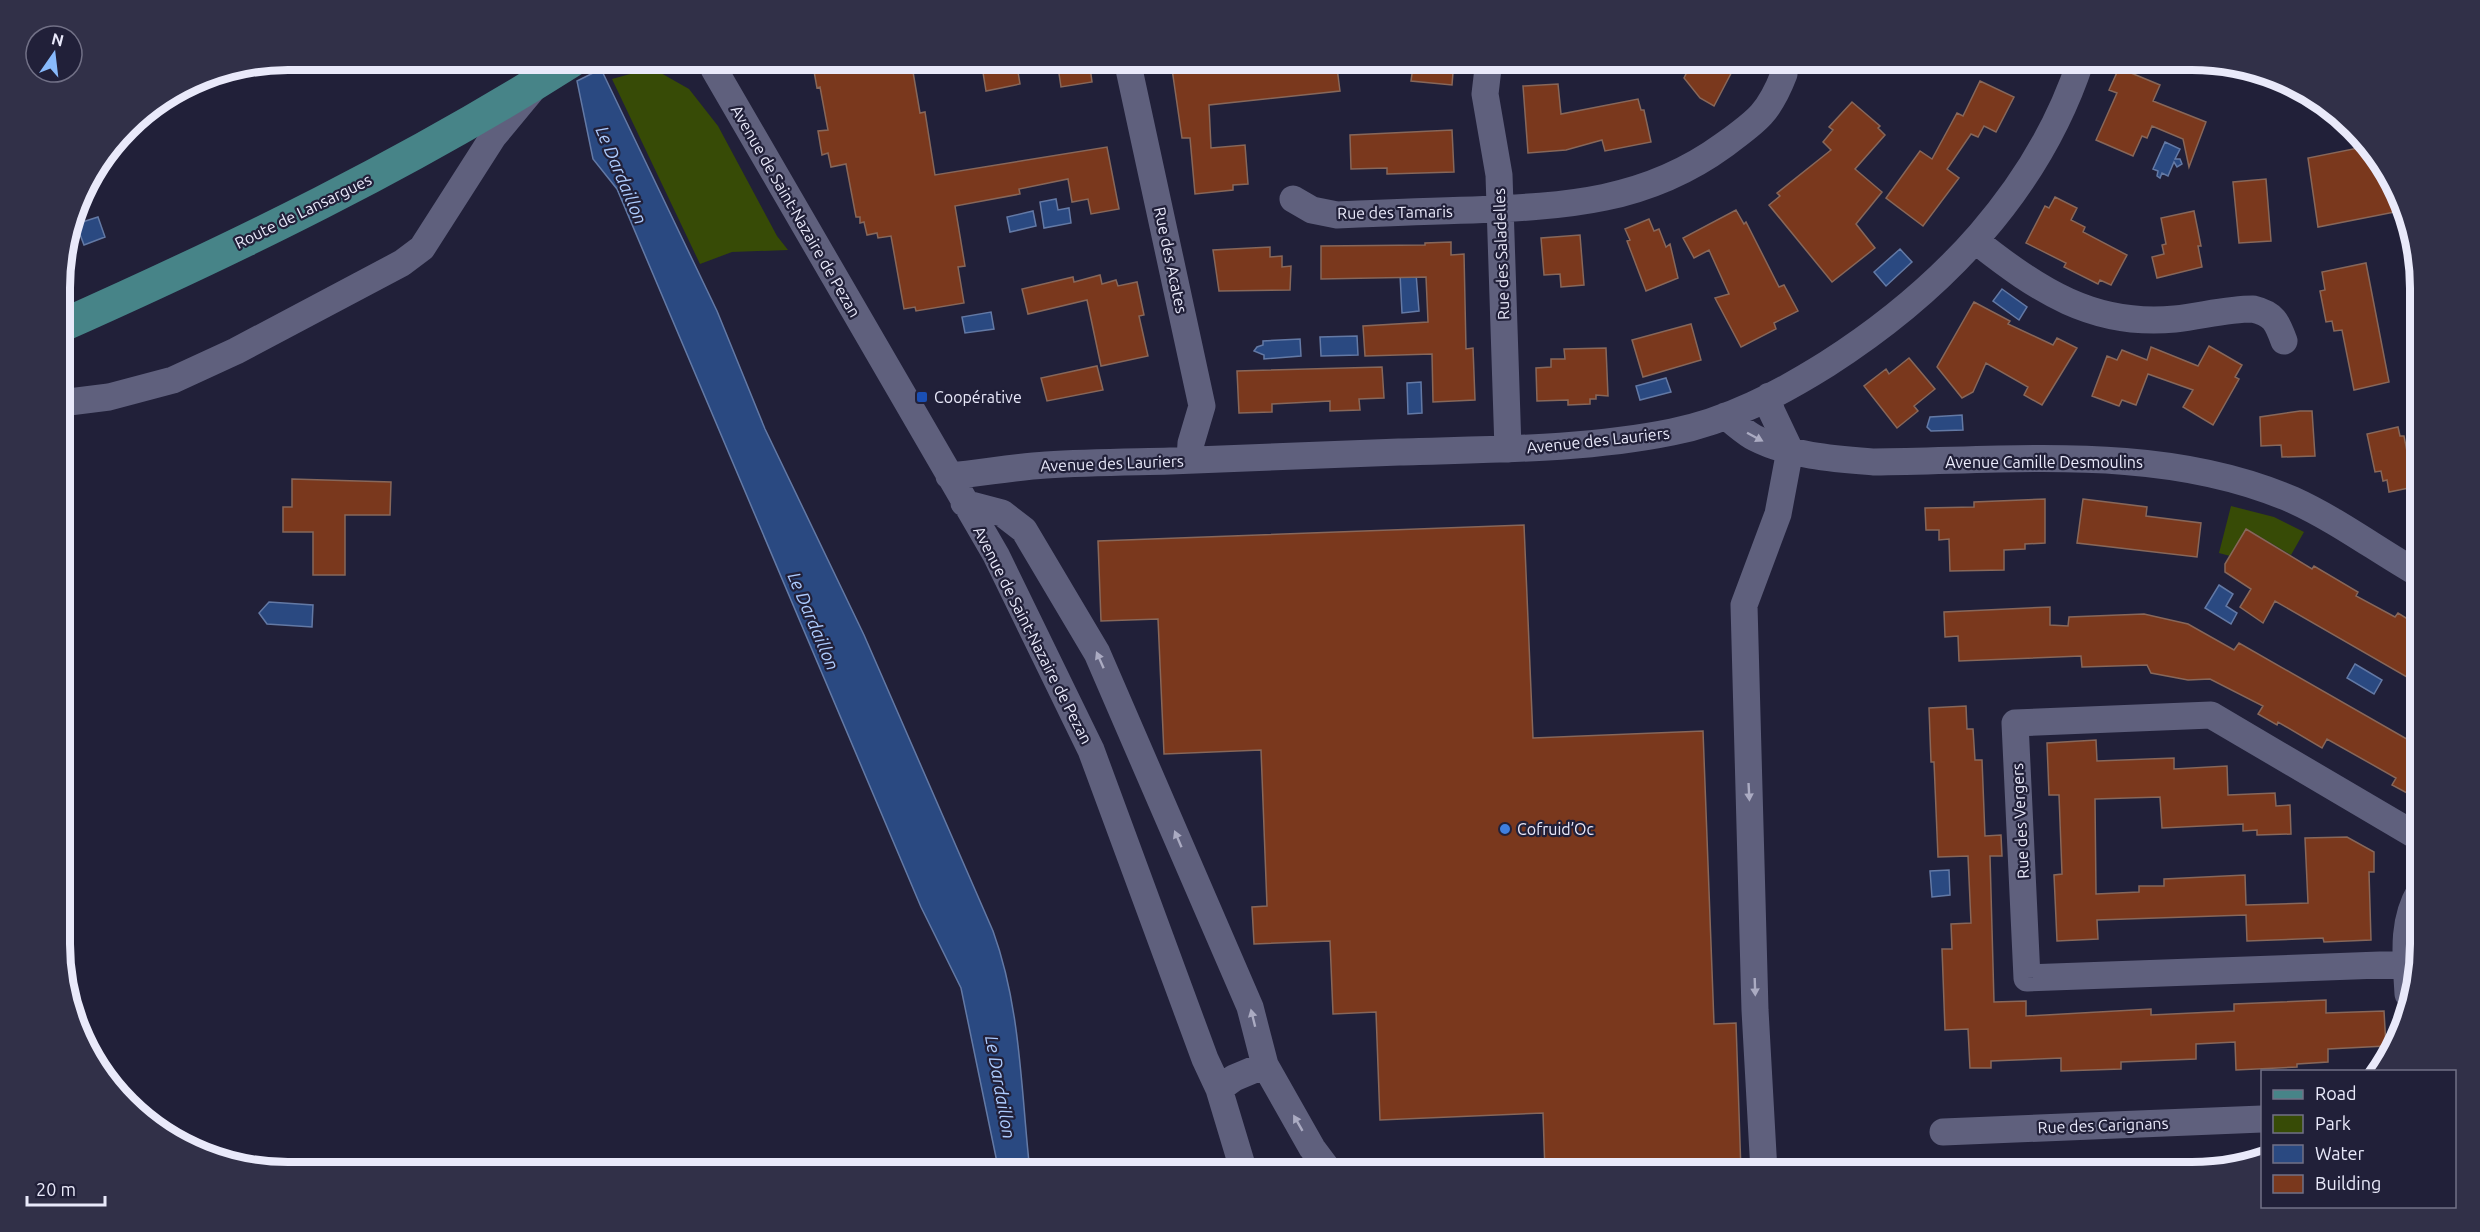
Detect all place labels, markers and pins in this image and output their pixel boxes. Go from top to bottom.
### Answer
place label: Coopérative [934,388,1022,406]
marker: Coopérative [915,390,929,404]
place label: Cofruid’Oc [1517,820,1594,838]
marker: Cofruid’Oc [1498,822,1512,836]

